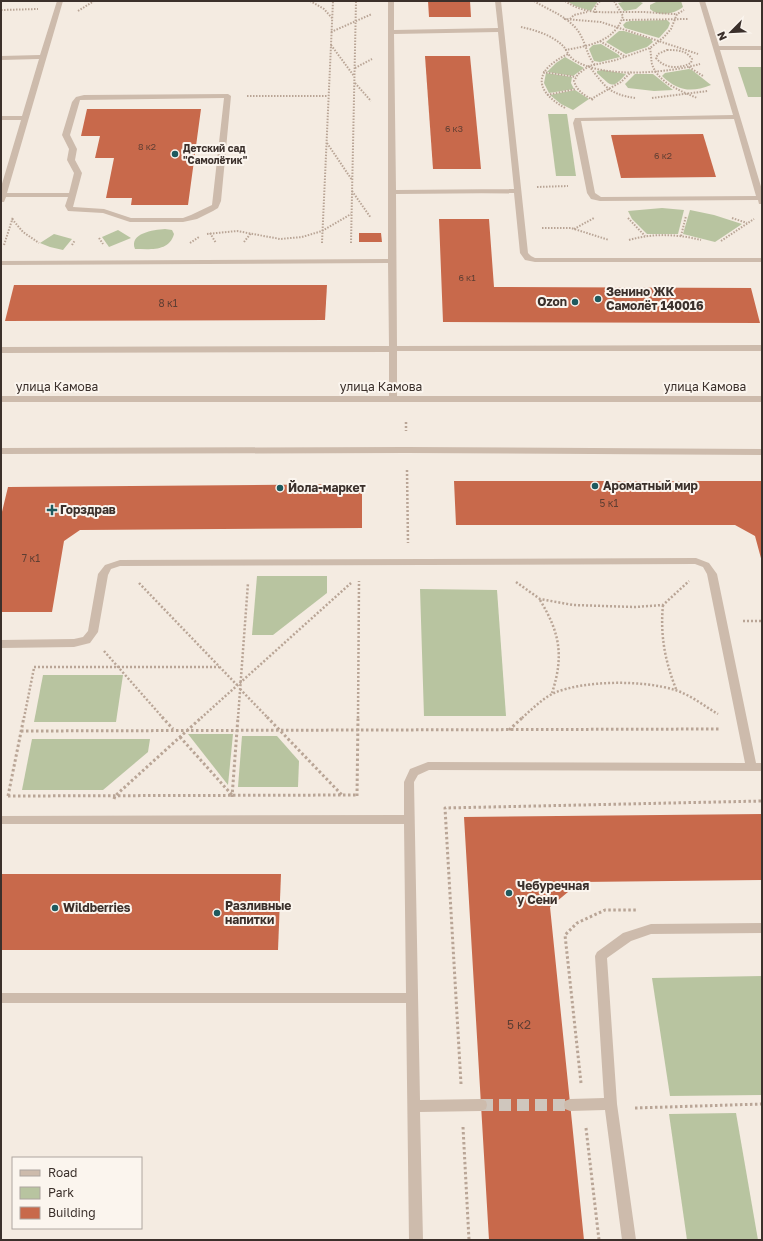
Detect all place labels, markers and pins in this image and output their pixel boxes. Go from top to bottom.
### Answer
place label: Детский сад "Самолётик" [183,142,248,166]
marker: Детский сад "Самолётик" [170,149,180,159]
place label: Зенино ЖК Самолёт 140016 [606,284,704,313]
place label: Ozon [537,294,567,309]
marker: Зенино ЖК Самолёт 140016 [593,294,603,304]
marker: Ozon [570,297,580,307]
place label: Ароматный мир [603,478,699,493]
place label: Йола-маркет [288,480,366,495]
marker: Ароматный мир [590,481,600,491]
marker: Йола-маркет [275,483,285,493]
place label: Горздрав [60,502,116,517]
marker: Горздрав [47,505,57,515]
place label: Чебуречная у Сени [517,878,589,907]
marker: Чебуречная у Сени [504,888,514,898]
place label: Разливные напитки [225,898,291,927]
place label: Wildberries [63,900,131,915]
marker: Wildberries [50,903,60,913]
marker: Разливные напитки [212,908,222,918]

